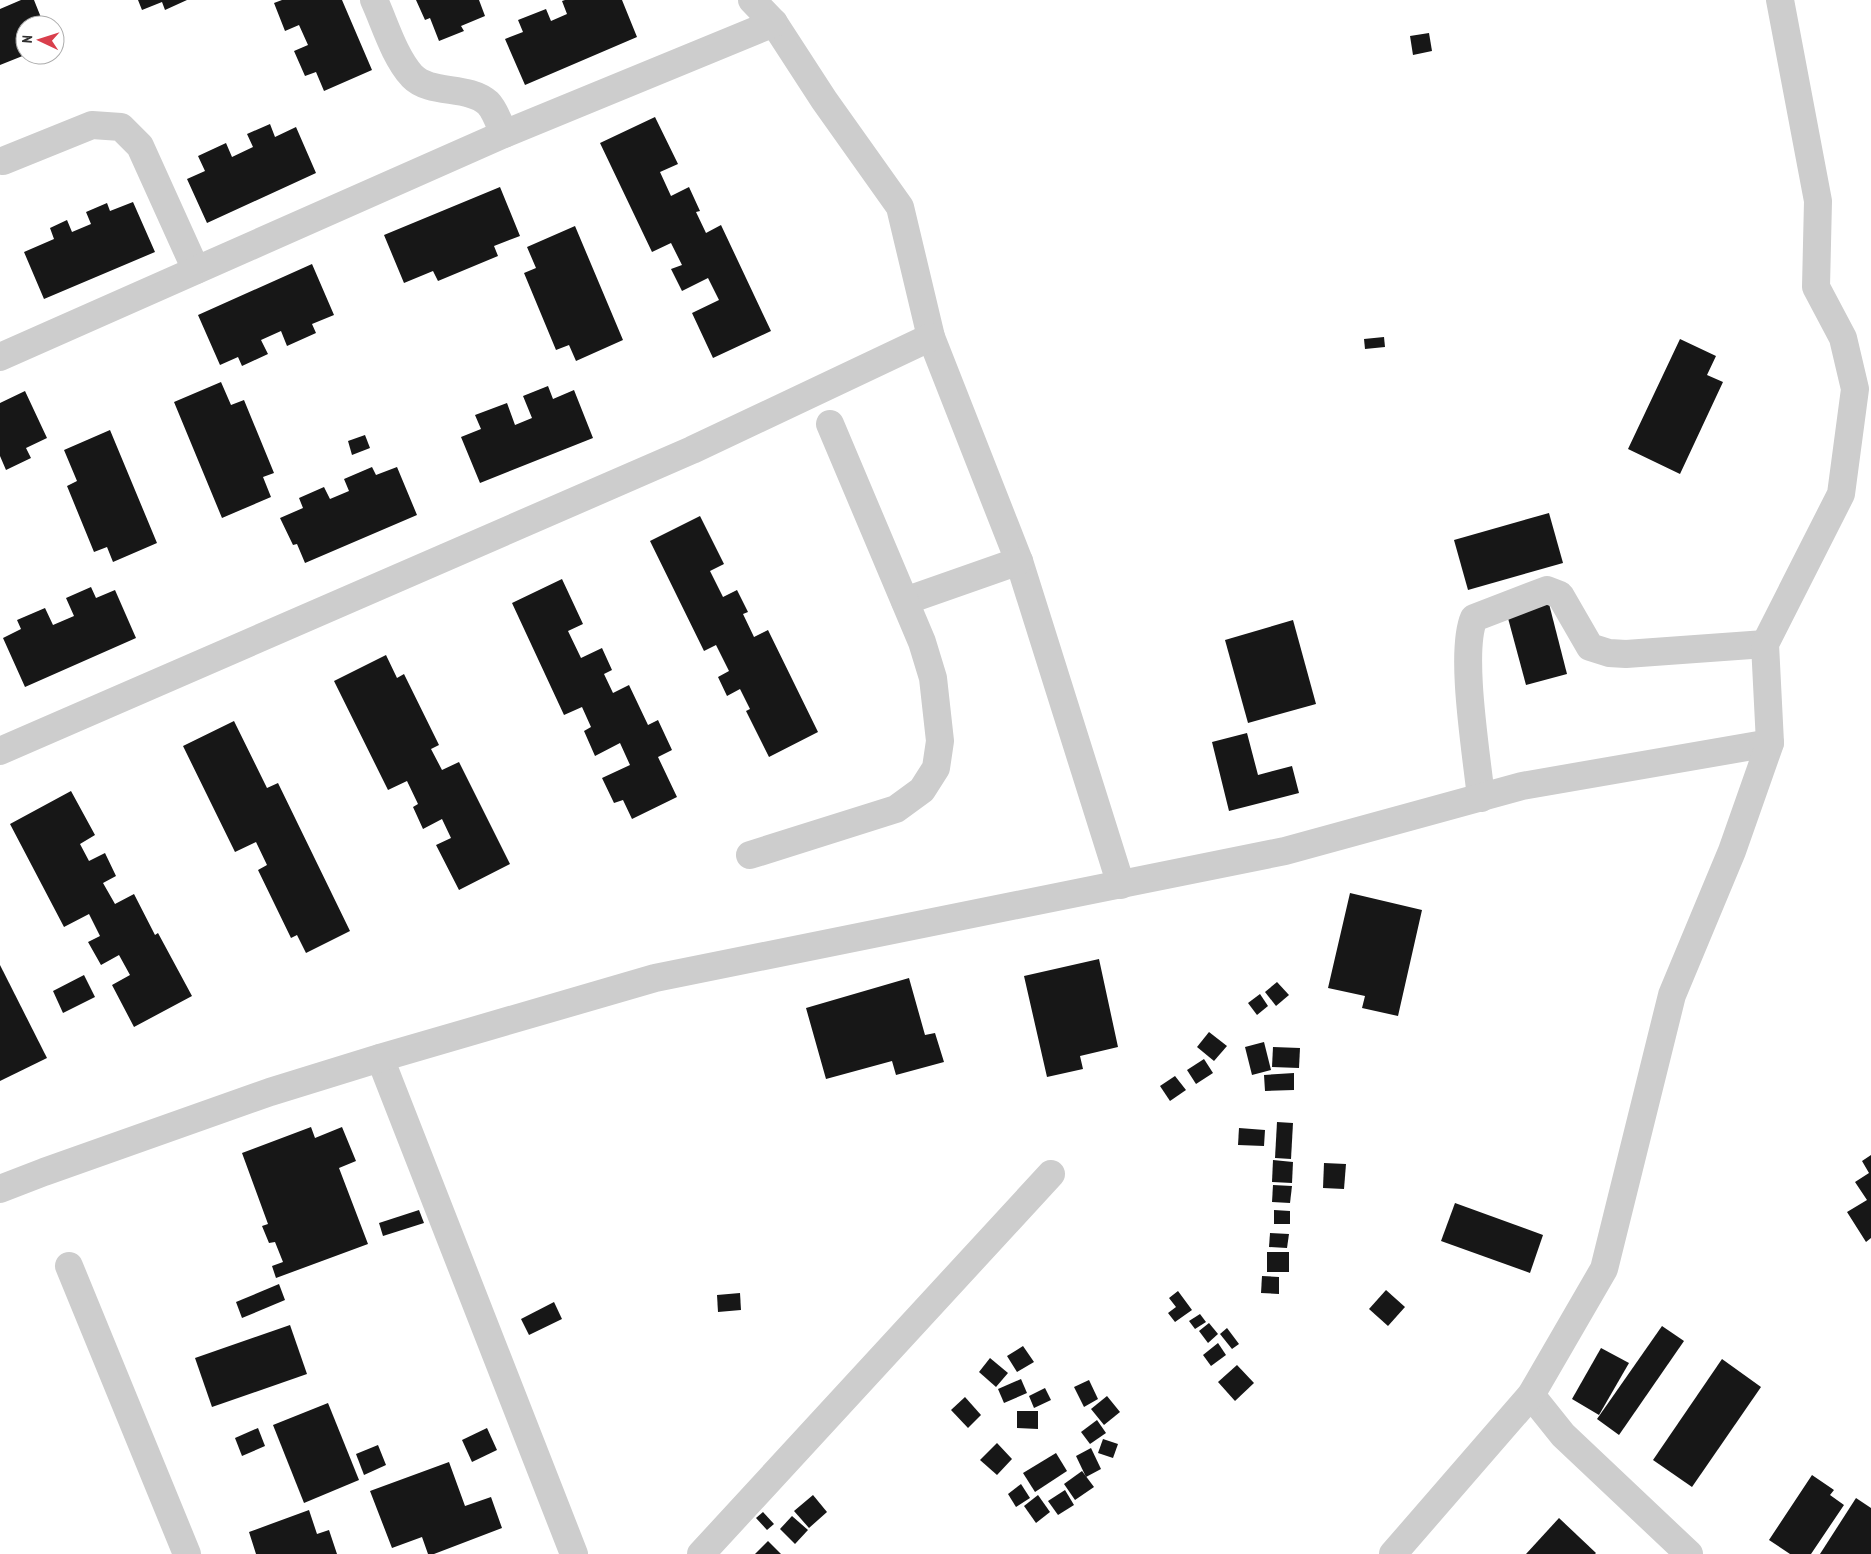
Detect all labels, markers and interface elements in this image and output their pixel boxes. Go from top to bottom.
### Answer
north arrow [15,15,65,65]
text: N [18,35,36,43]

